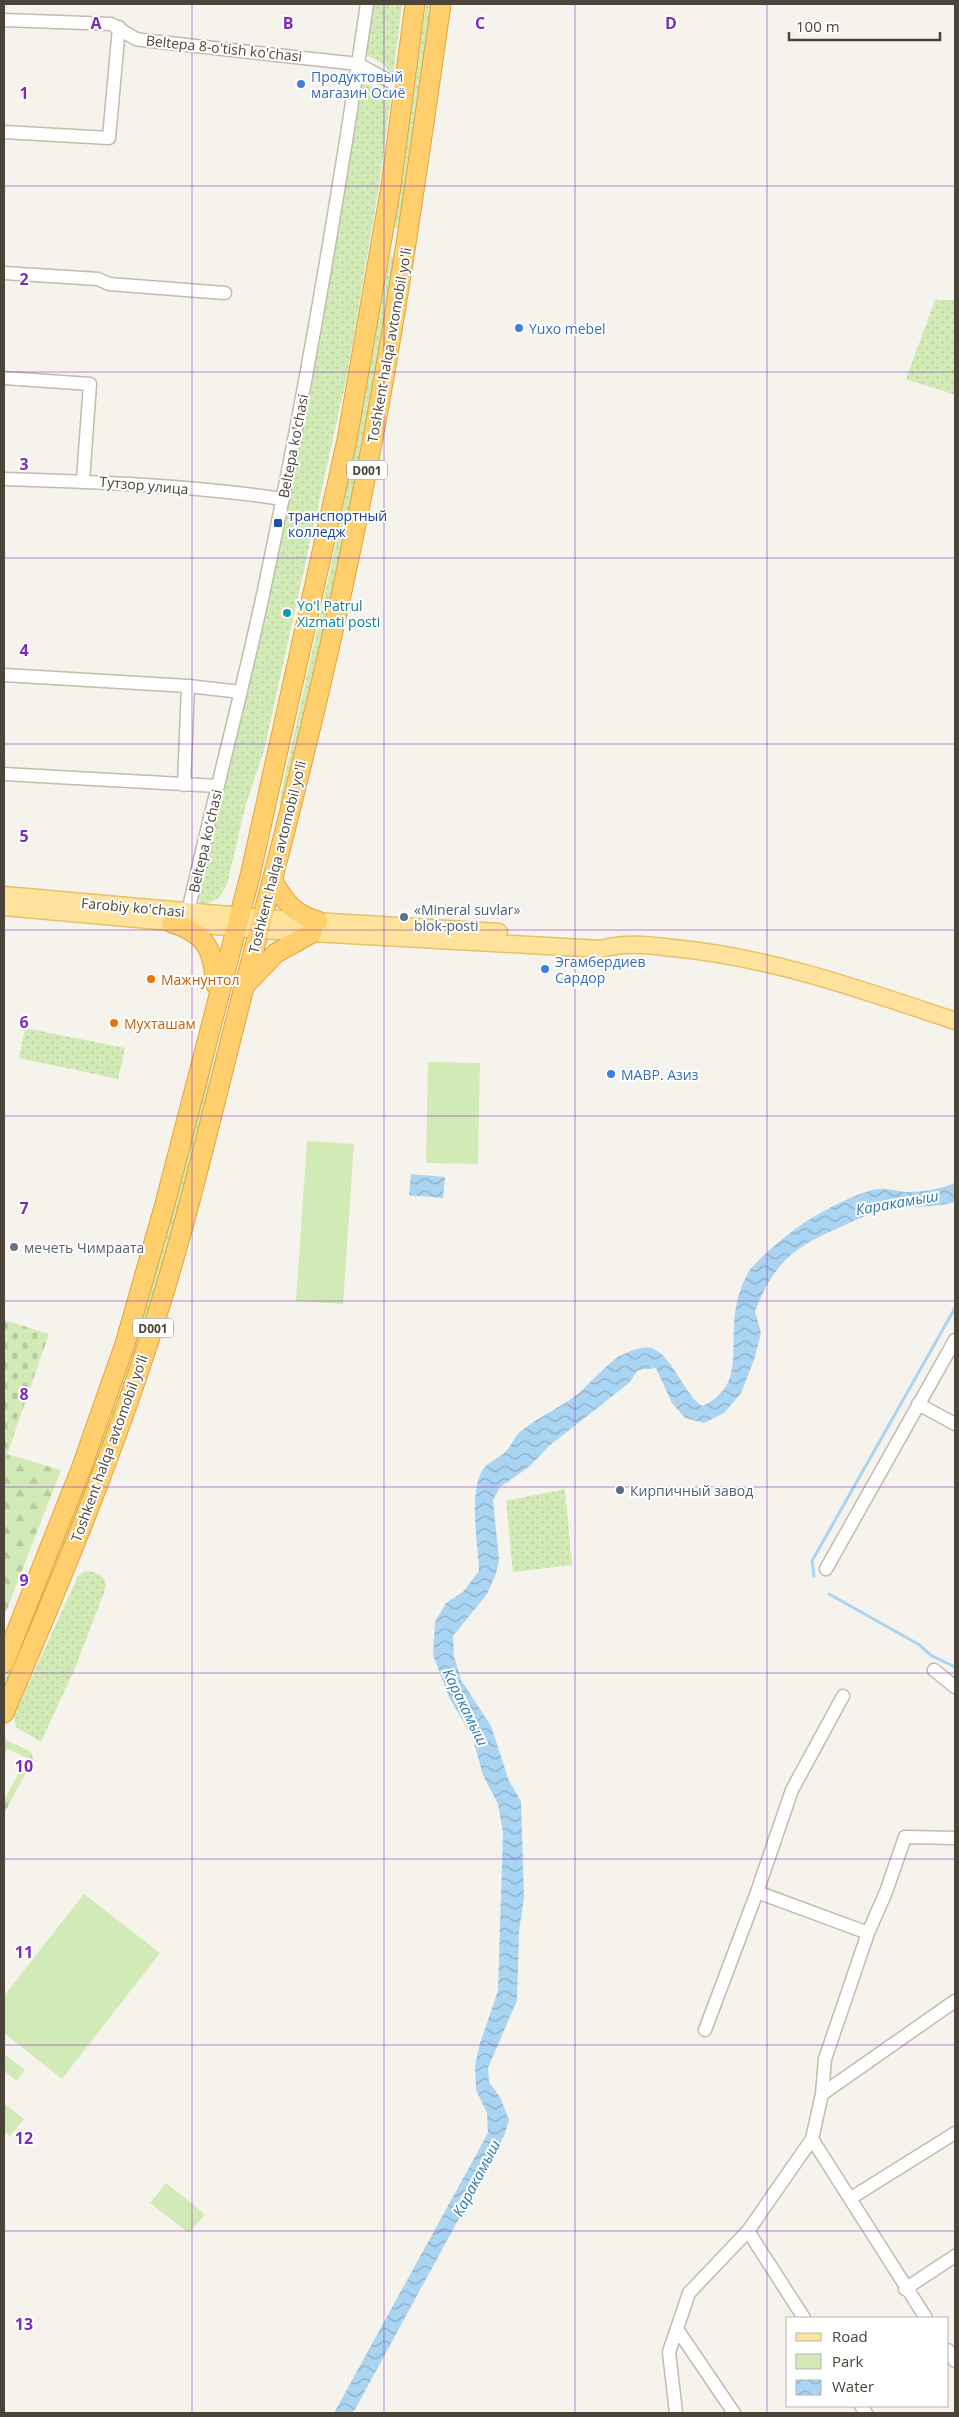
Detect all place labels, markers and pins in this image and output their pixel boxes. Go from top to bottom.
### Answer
place label: Продуктовый магазин Осиё [311,67,406,102]
marker: Продуктовый магазин Осиё [295,78,307,90]
place label: Yuxo mebel [529,319,606,338]
marker: Yuxo mebel [513,322,525,334]
place label: транспортный колледж [288,506,387,541]
marker: транспортный колледж [272,517,284,529]
place label: Yo'l Patrul Xizmati posti [297,596,380,631]
marker: Yo'l Patrul Xizmati posti [281,607,293,619]
place label: «Mineral suvlar» blok-posti [414,900,520,935]
marker: «Mineral suvlar» blok-posti [398,911,410,923]
place label: Эгамбердиев Сардор [555,952,646,987]
marker: Эгамбердиев Сардор [539,963,551,975]
place label: Мажнунтол [161,970,239,989]
marker: Мажнунтол [145,973,157,985]
place label: Мухташам [124,1014,196,1033]
marker: Мухташам [108,1017,120,1029]
place label: МАВР. Азиз [621,1065,699,1084]
marker: МАВР. Азиз [605,1068,617,1080]
place label: мечеть Чимраата [24,1238,144,1257]
marker: мечеть Чимраата [8,1241,20,1253]
place label: Кирпичный завод [630,1481,753,1500]
marker: Кирпичный завод [614,1484,626,1496]

